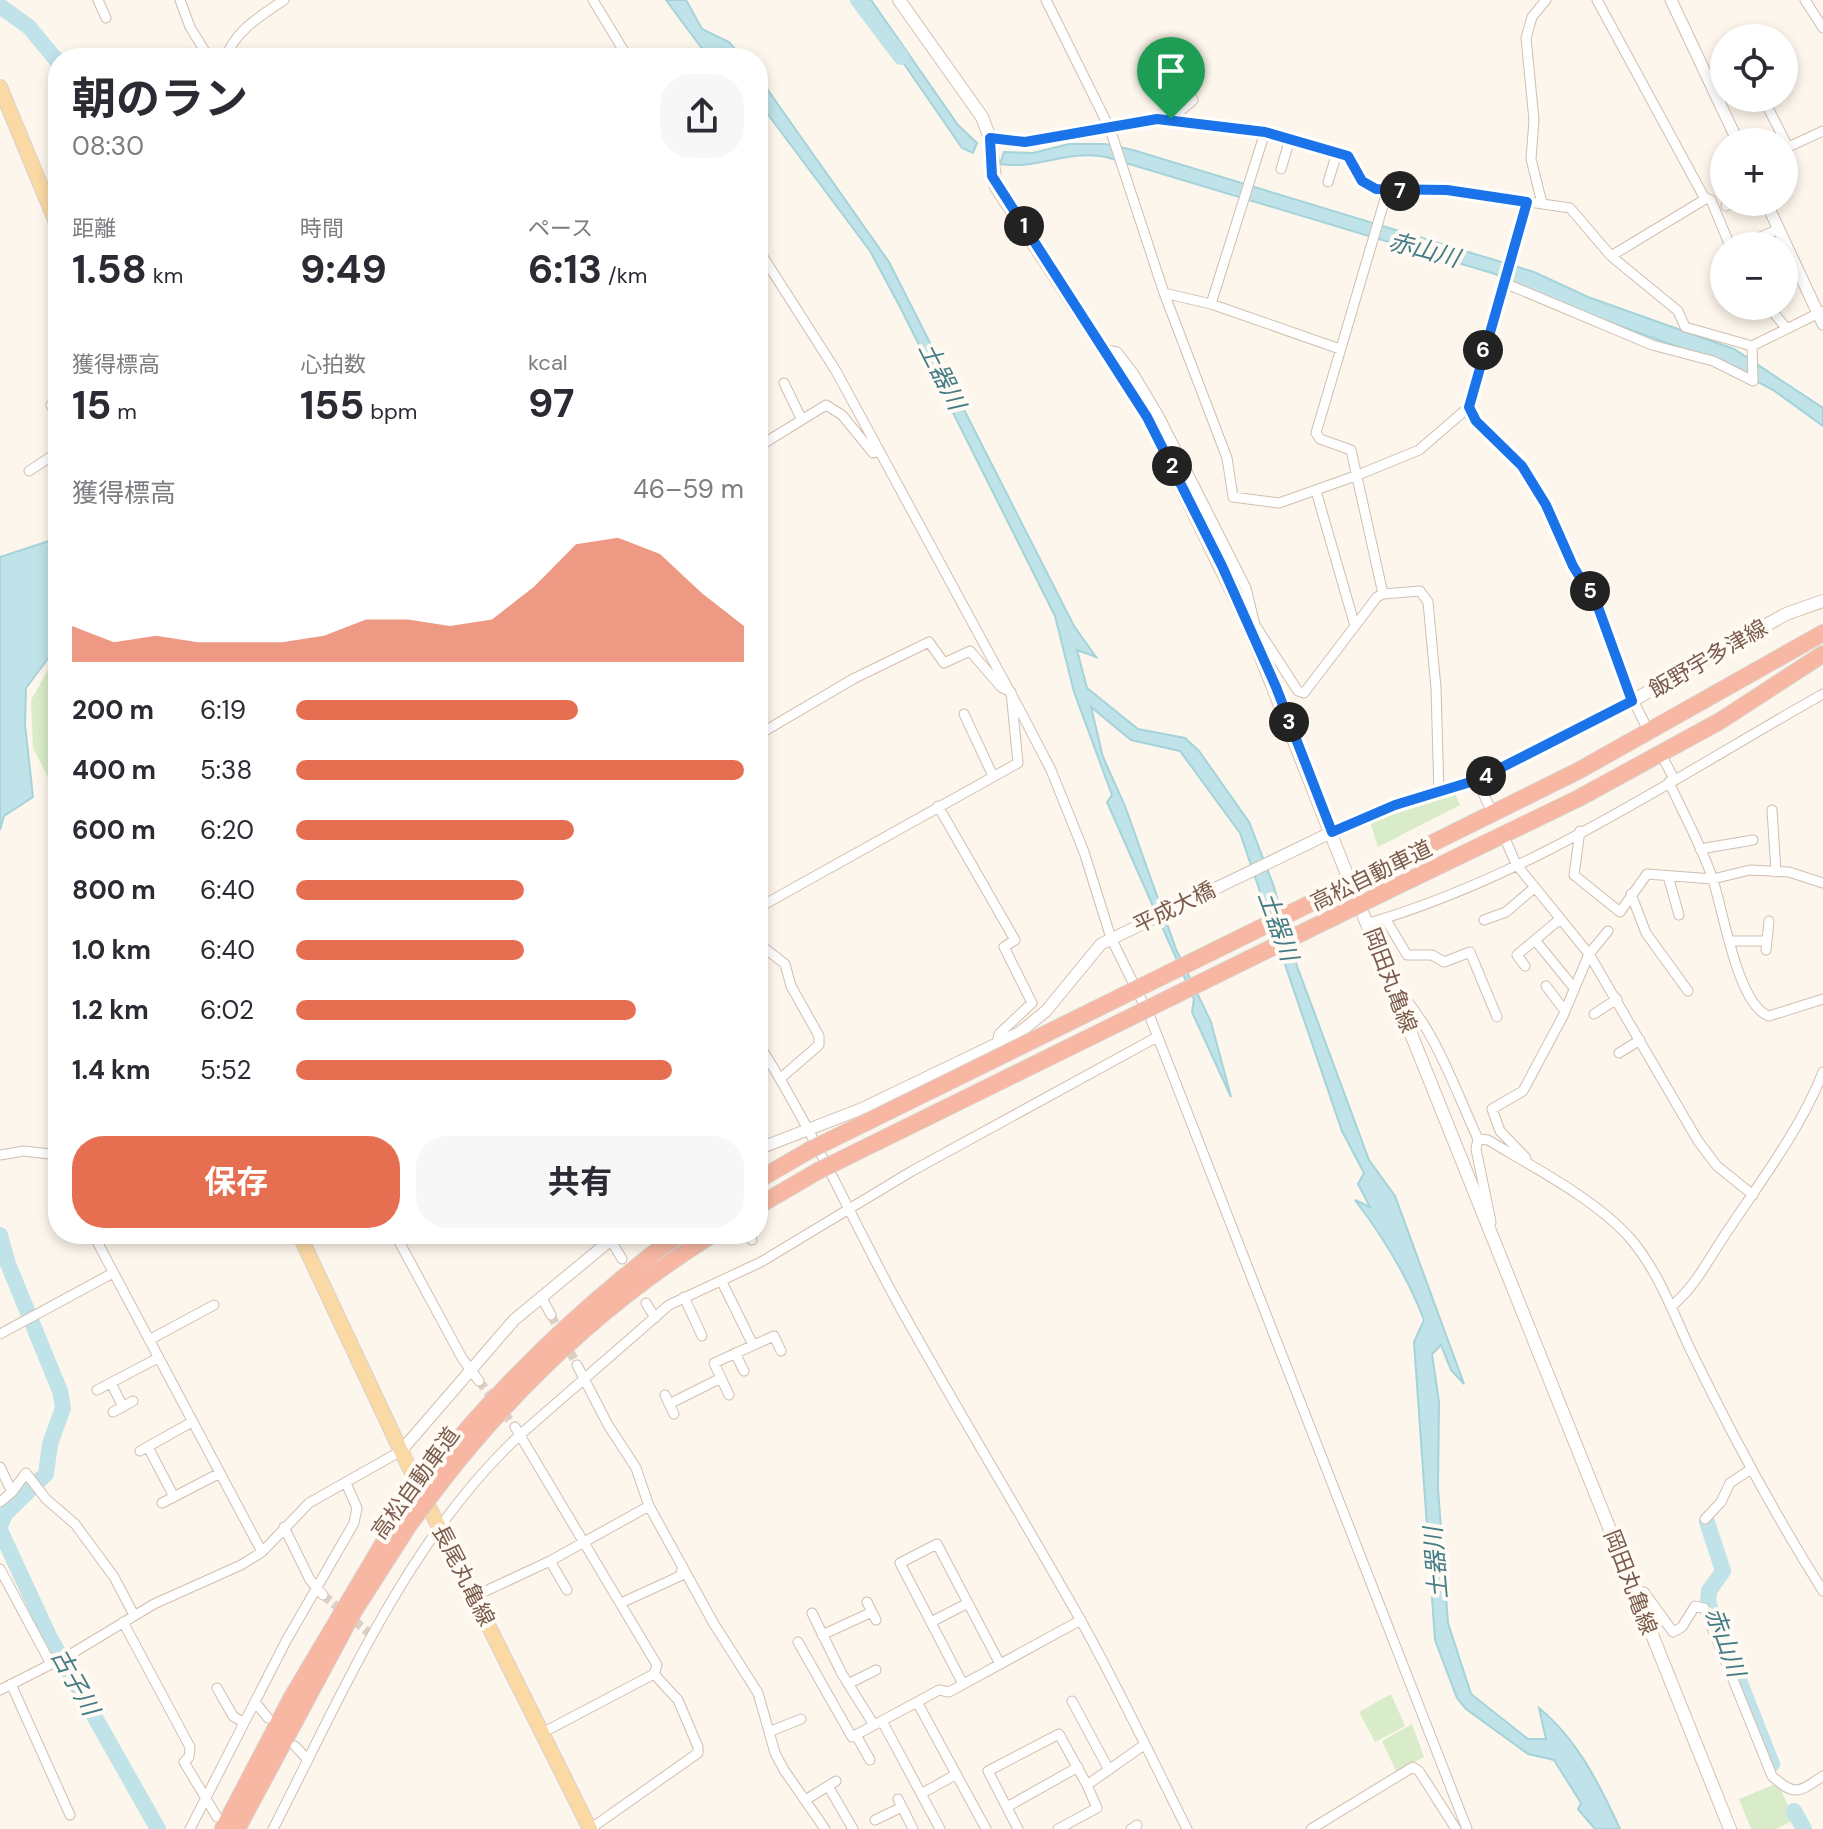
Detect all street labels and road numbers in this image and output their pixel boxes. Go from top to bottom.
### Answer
street label: 飯野宇多津線 [1644,613,1773,704]
street label: 高松自動車道 [1306,833,1437,917]
street label: 平成大橋 [1128,875,1220,940]
street label: 岡田丸亀線 [1357,924,1424,1037]
street label: 高松自動車道 [365,1421,466,1545]
street label: 長尾丸亀線 [426,1520,501,1631]
street label: 岡田丸亀線 [1597,1526,1664,1639]

